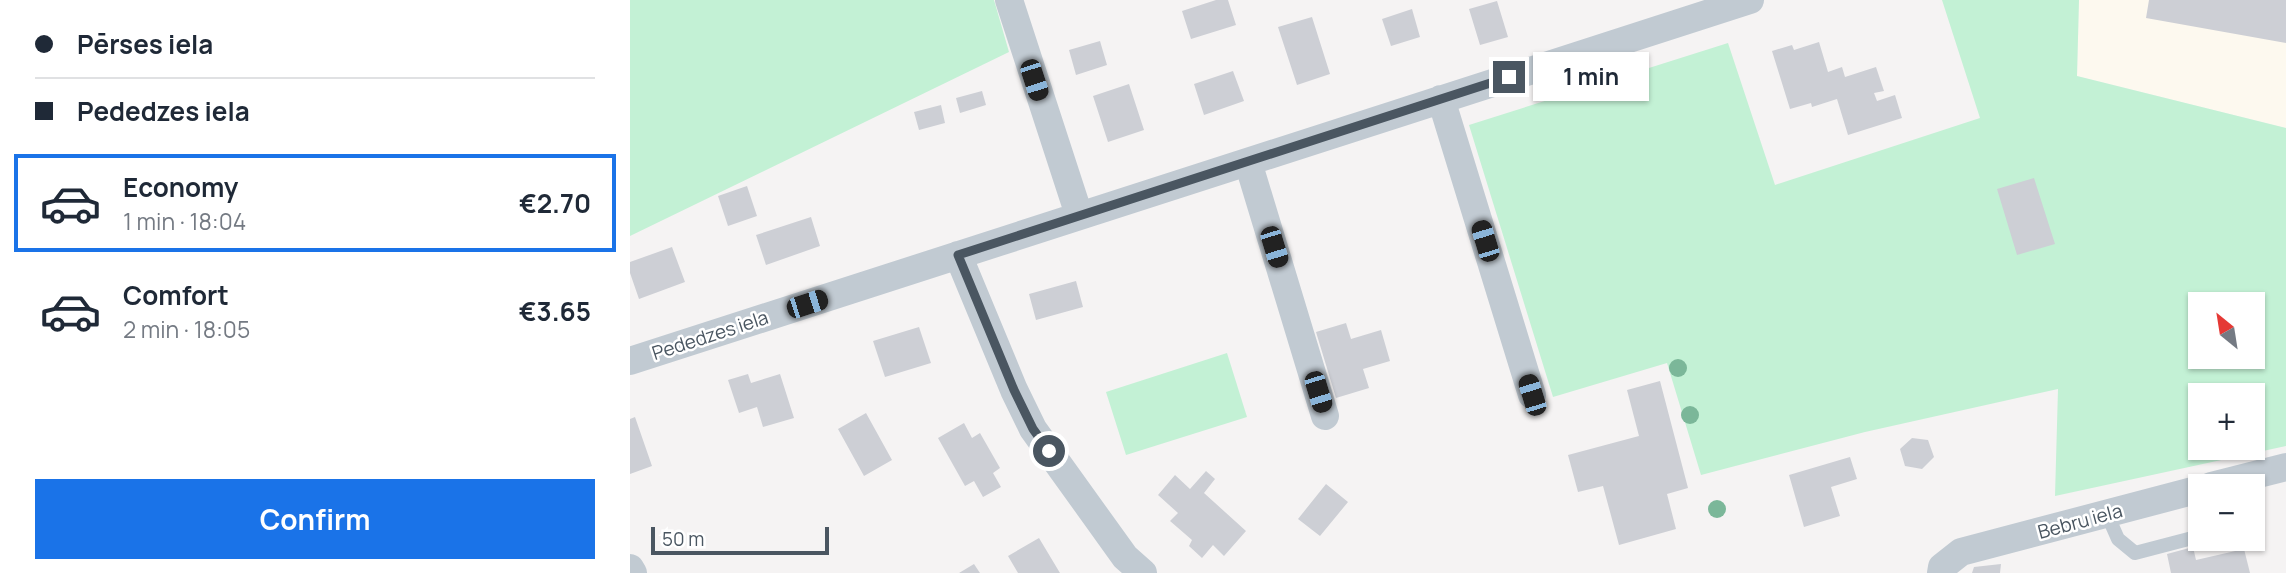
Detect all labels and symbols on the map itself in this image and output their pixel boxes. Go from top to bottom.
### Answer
callout: 1 min [1533,52,1649,102]
car [1018,57,1051,103]
route end [1493,61,1525,93]
car [1469,218,1502,264]
car [1258,224,1291,270]
car [784,288,831,320]
north arrow [2188,292,2264,369]
street label: Pededzes iela [649,304,771,366]
car [1302,369,1335,415]
car [1516,372,1549,418]
route start [1033,435,1065,467]
street label: Bebru iela [2035,497,2125,545]
scale bar [651,524,830,556]

